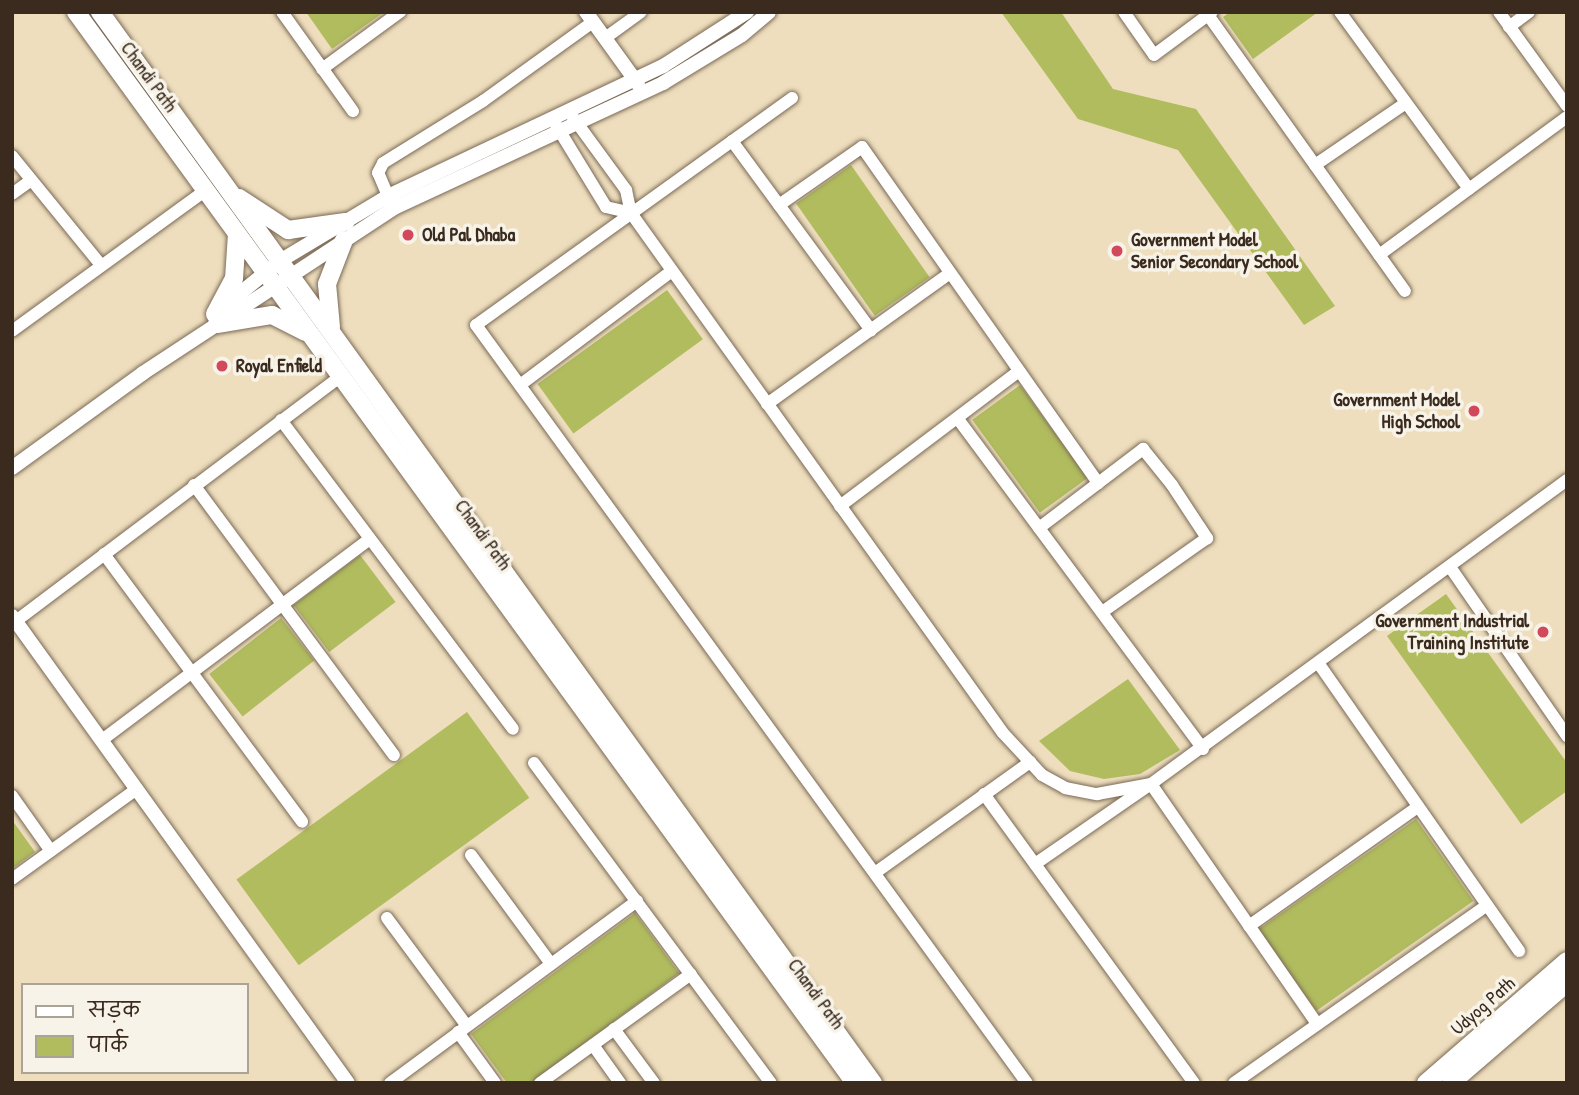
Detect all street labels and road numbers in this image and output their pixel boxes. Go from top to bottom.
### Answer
street label: Chandi Path [116,37,182,117]
street label: Chandi Path [450,495,516,575]
street label: Chandi Path [783,954,849,1034]
street label: Udyog Path [1446,972,1520,1040]

